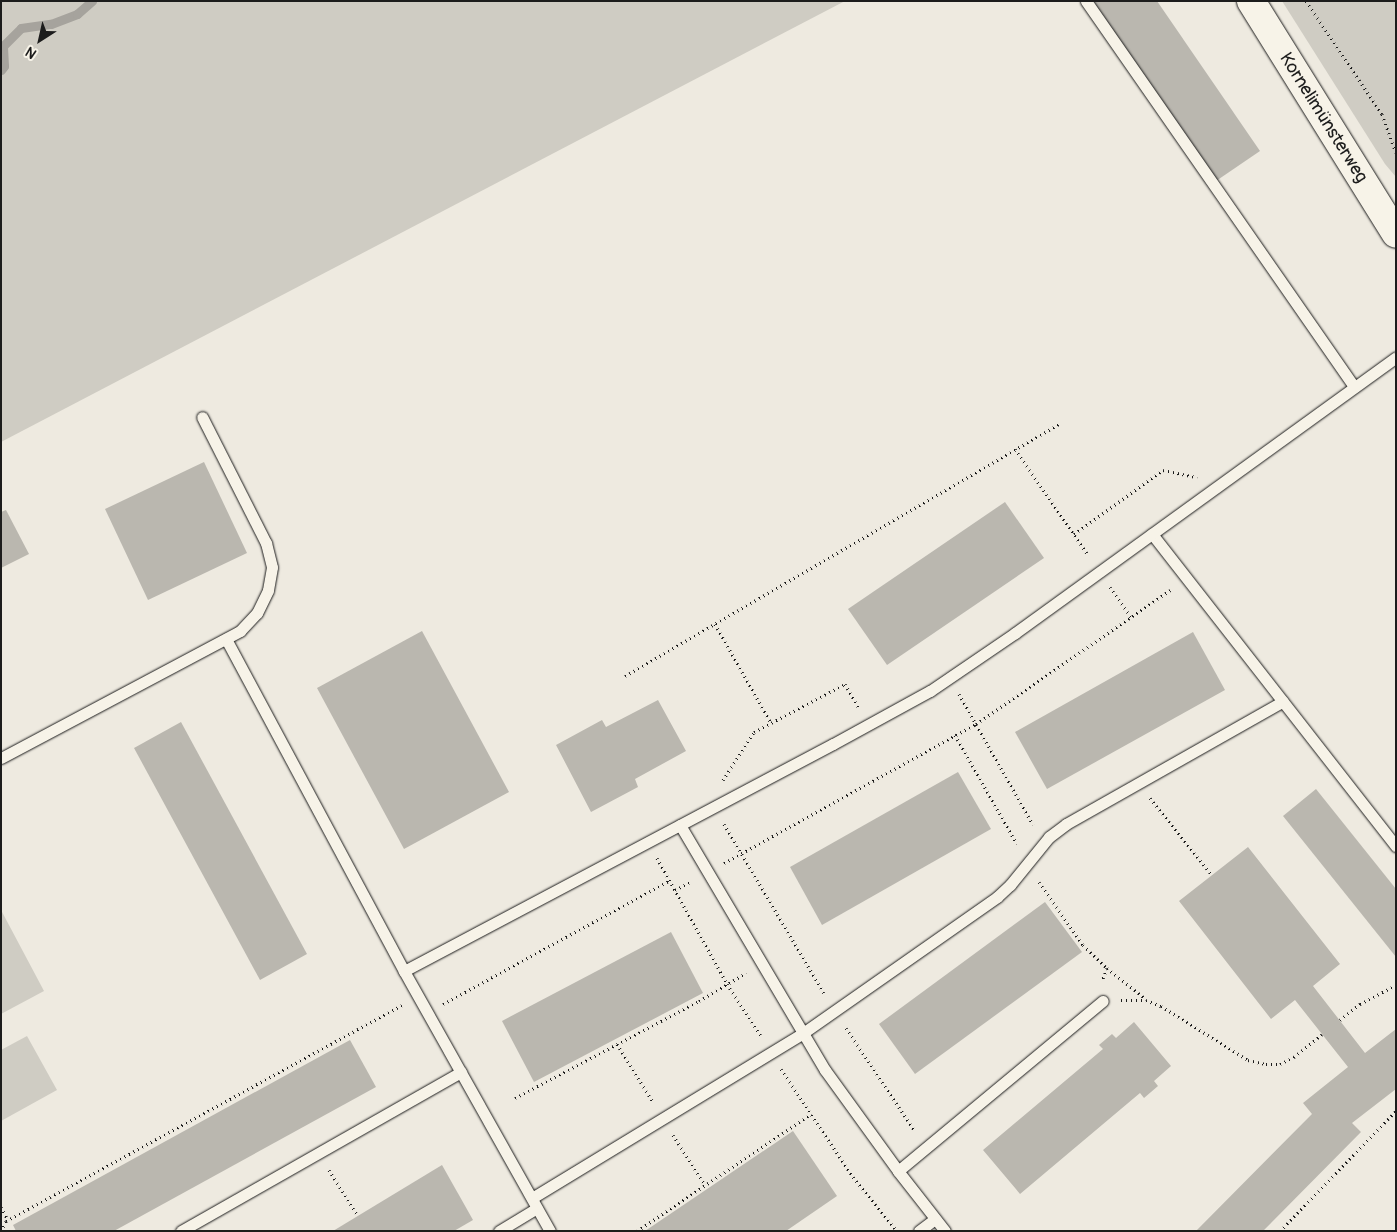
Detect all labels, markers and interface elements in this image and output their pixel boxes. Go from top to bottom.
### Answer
north arrow [15,15,65,65]
text: N [22,43,40,62]
street label: Kornelimünsterweg [1274,49,1372,187]

